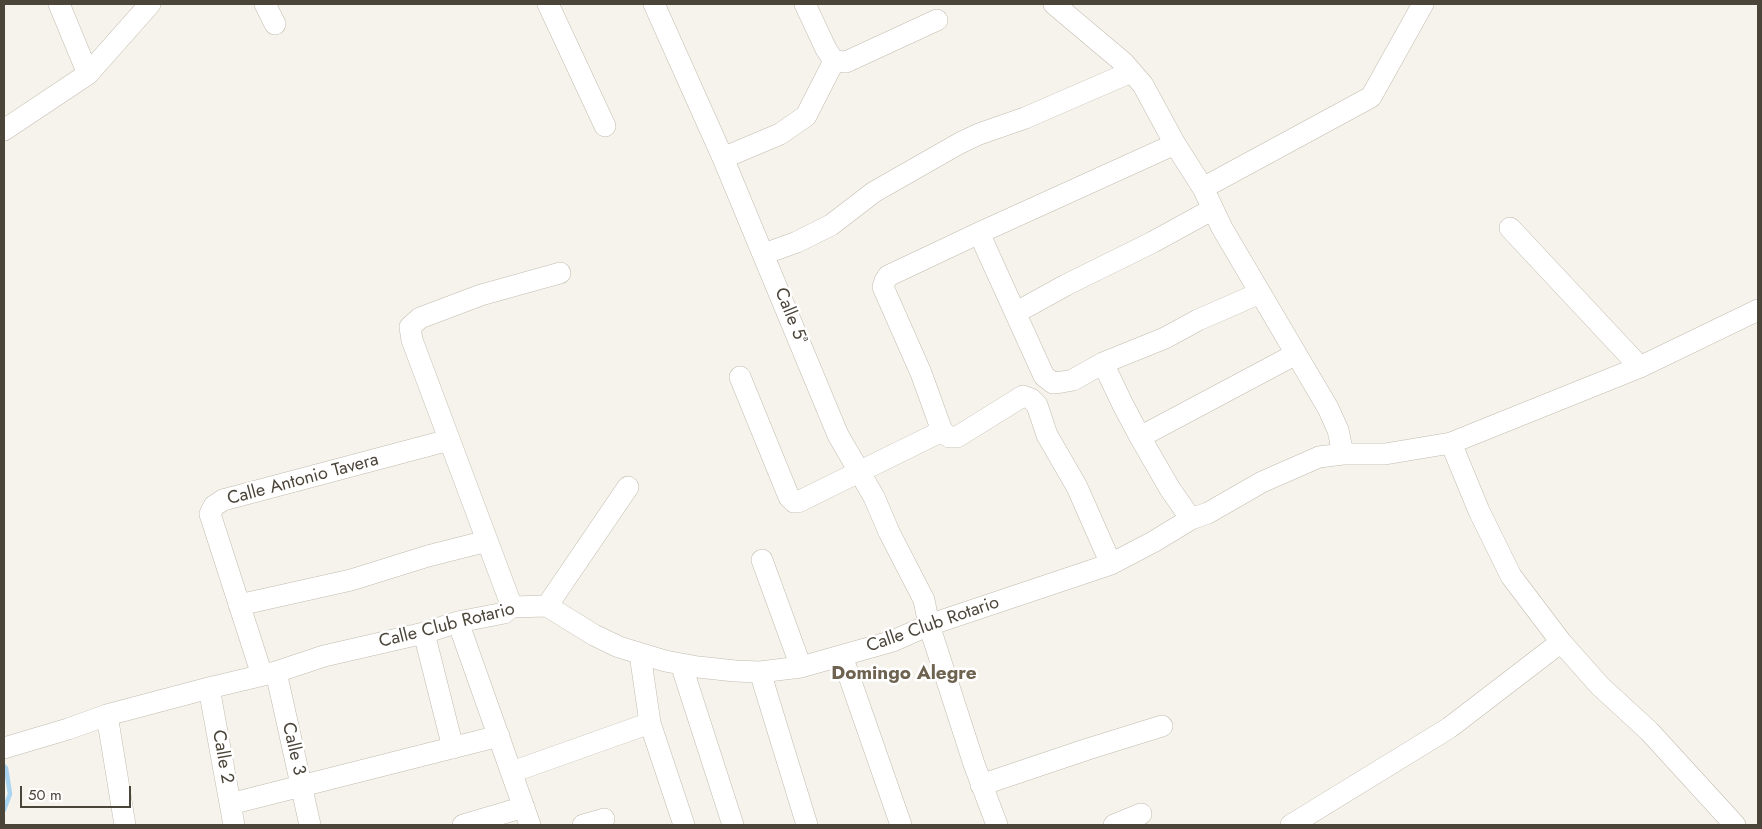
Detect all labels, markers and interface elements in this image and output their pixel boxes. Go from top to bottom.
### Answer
street label: Calle 5ª [769,285,811,347]
street label: Calle Antonio Tavera [225,449,381,511]
street label: Calle Club Rotario [864,592,1002,658]
street label: Calle Club Rotario [377,599,517,653]
district label: Domingo Alegre [831,663,977,685]
street label: Calle 3 [276,720,310,778]
street label: Calle 2 [207,728,237,786]
scale bar [22,776,134,808]
text: 50 m [28,784,62,806]

